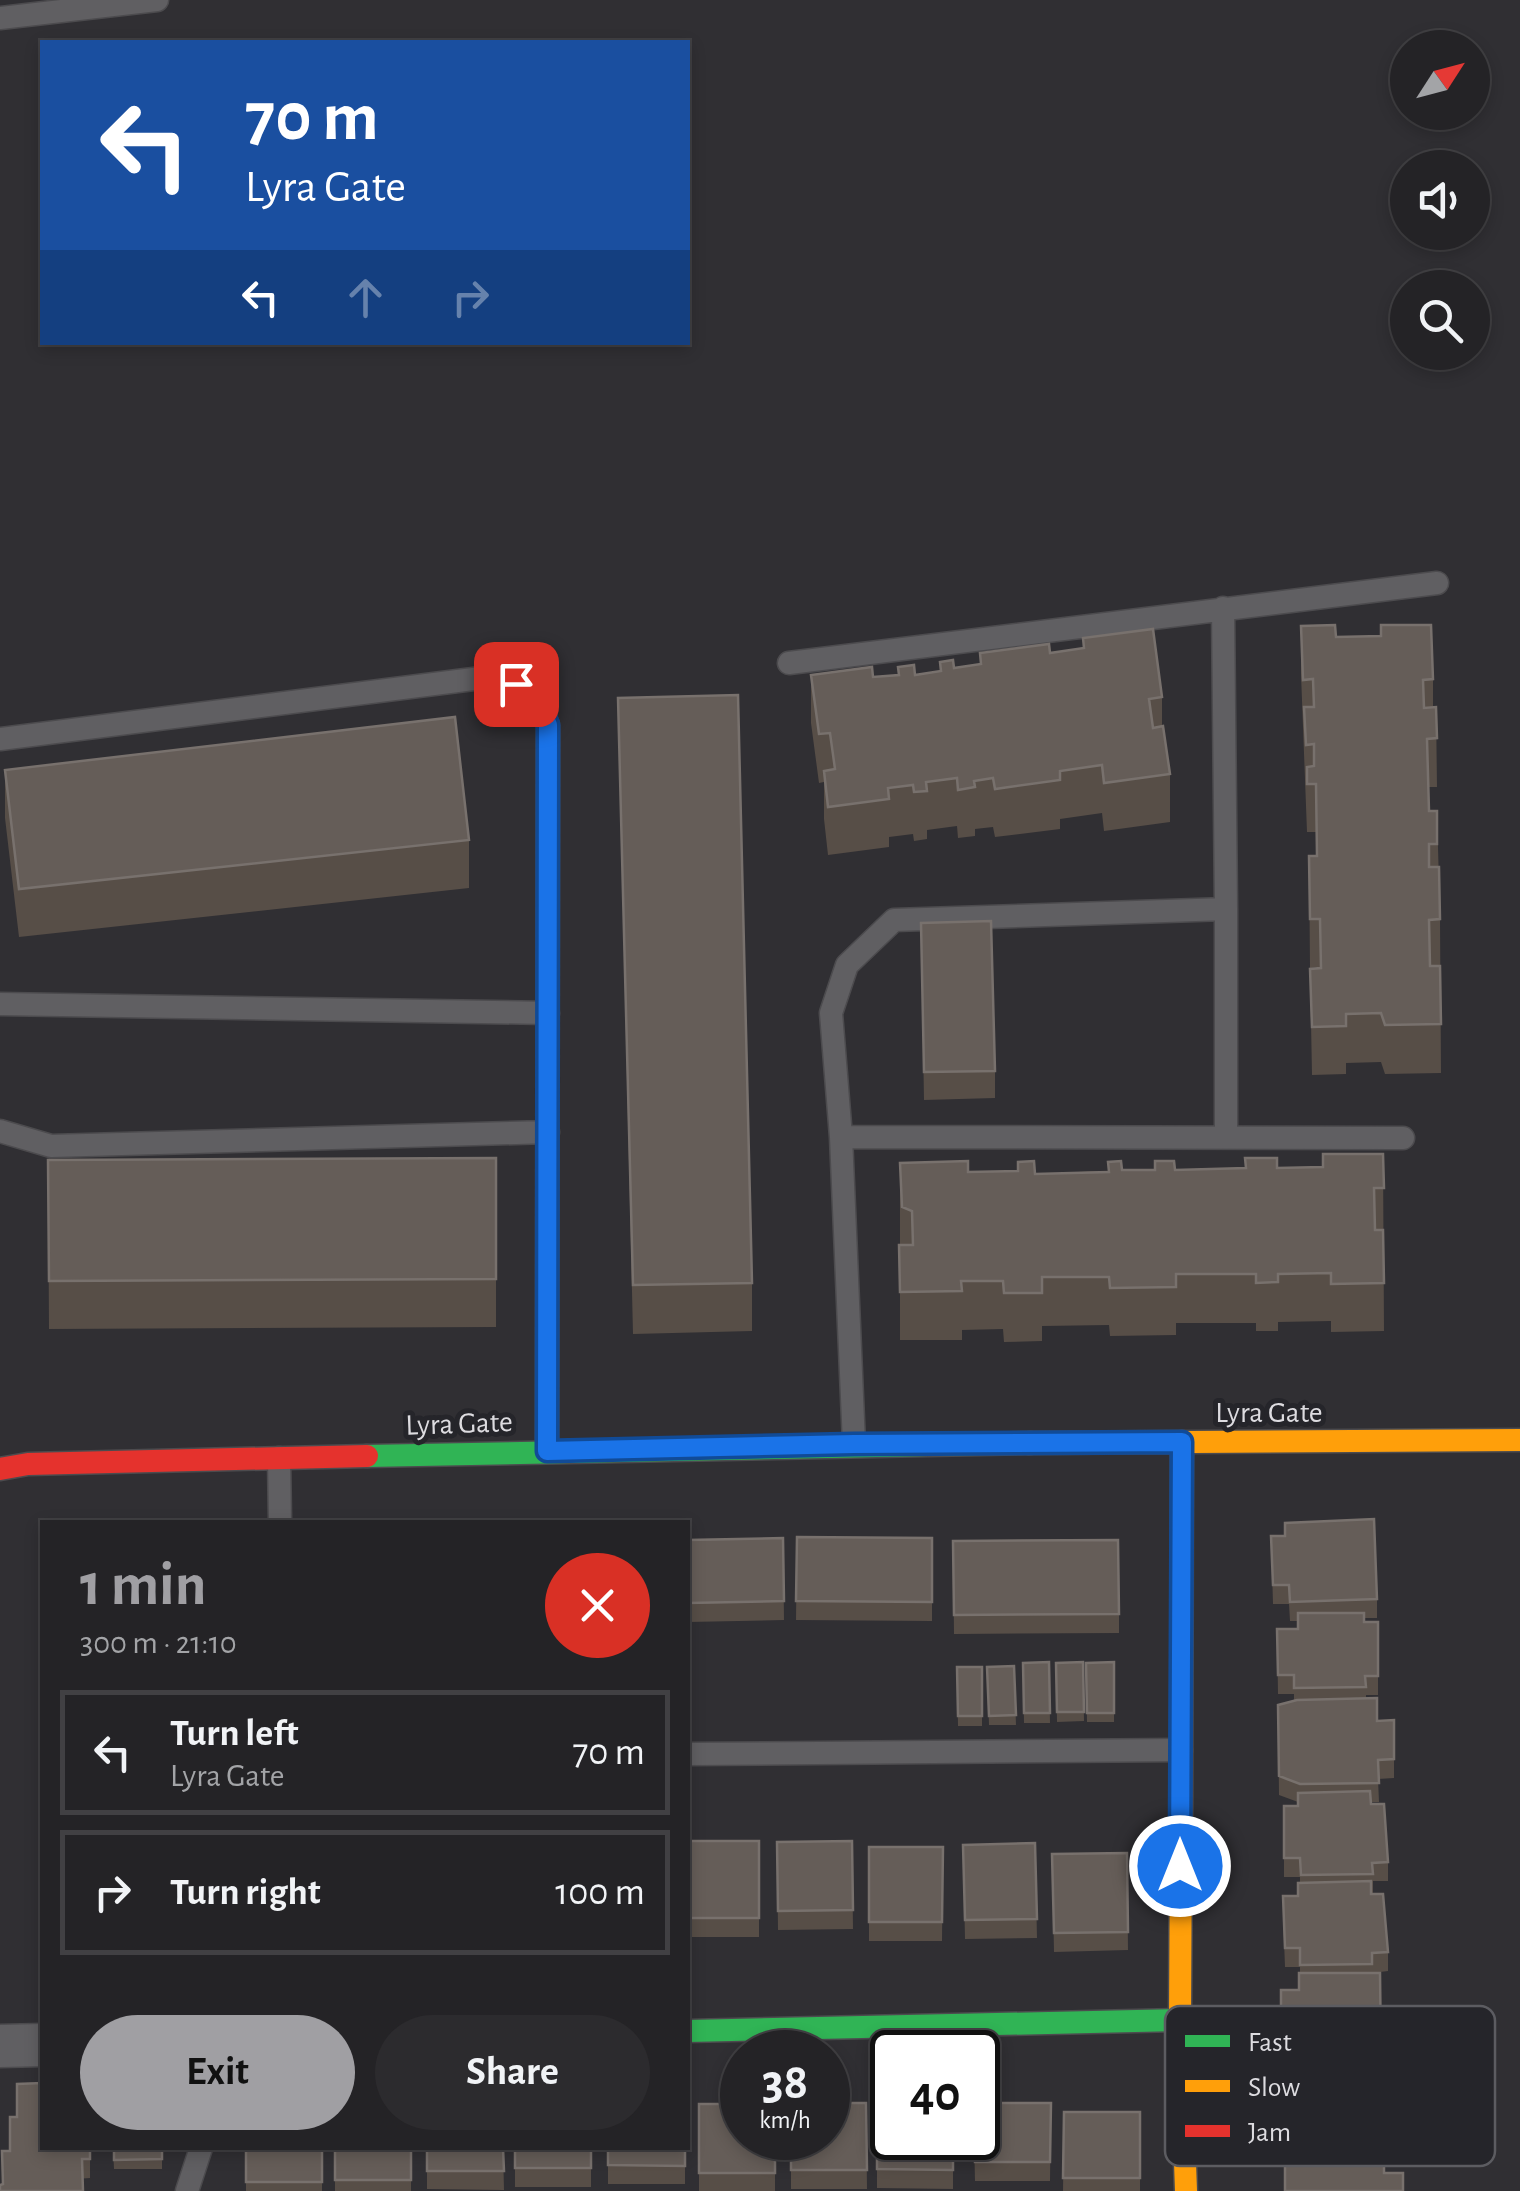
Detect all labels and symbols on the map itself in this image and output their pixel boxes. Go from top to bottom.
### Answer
north arrow [1390,30,1490,130]
pin [474,642,559,727]
street label: Lyra Gate [1215,1398,1323,1428]
street label: Lyra Gate [405,1407,513,1441]
position arrow [1128,1814,1232,1918]
legend [1165,2006,1495,2166]
text: Fast [1248,2029,1292,2057]
speed limit sign: 40 [870,2030,1000,2160]
text: Slow [1248,2074,1300,2102]
text: Jam [1248,2119,1291,2147]

